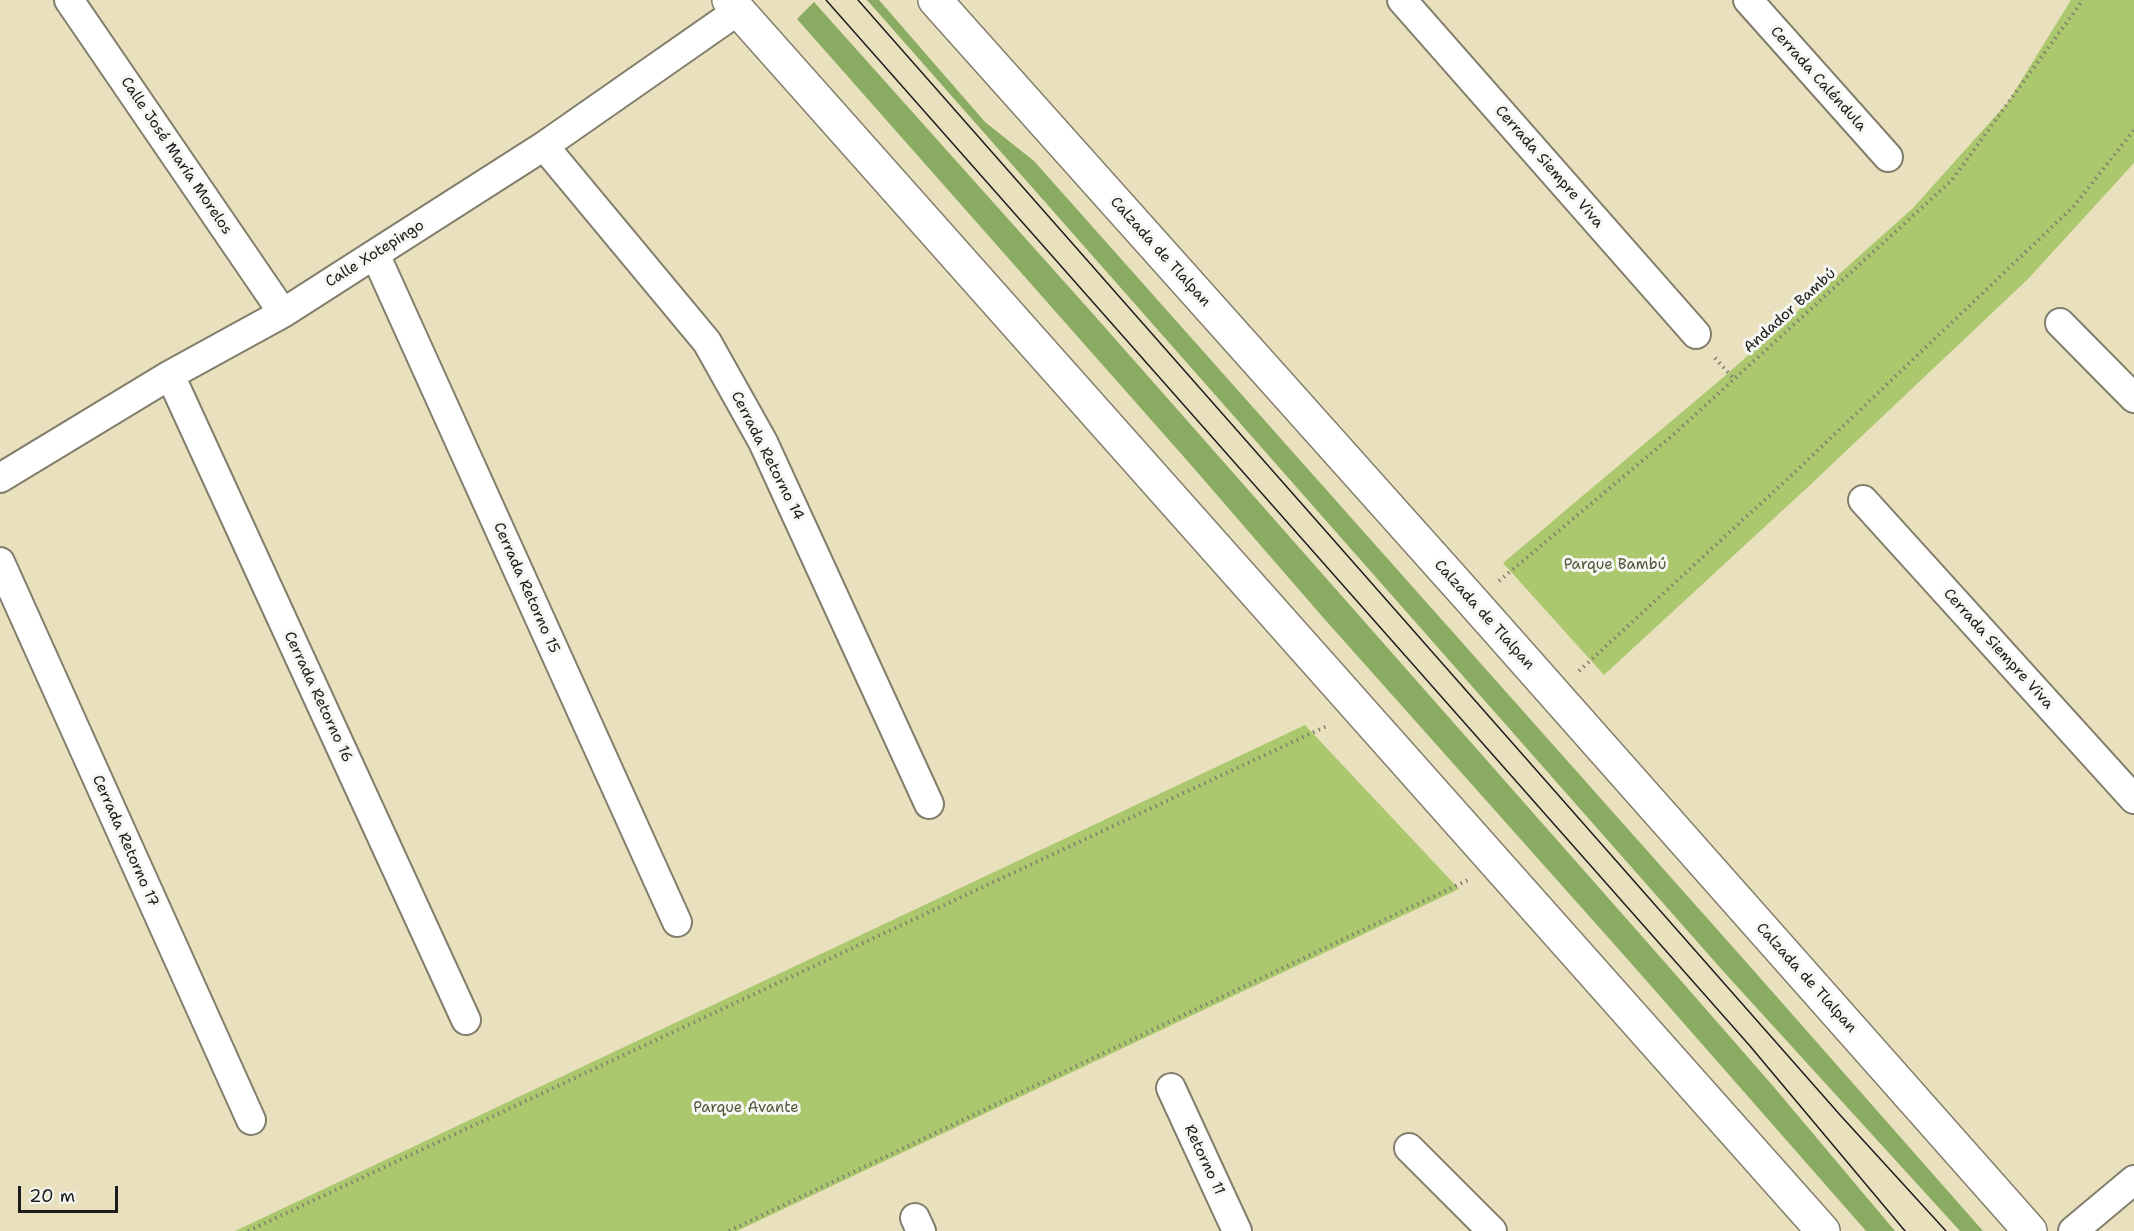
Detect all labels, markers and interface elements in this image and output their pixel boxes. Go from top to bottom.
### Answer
street label: Cerrada Caléndula [1766,23,1870,135]
street label: Calle José María Morelos [116,74,236,238]
street label: Cerrada Siempre Viva [1491,102,1607,232]
street label: Calzada de Tlalpan [1106,193,1214,311]
street label: Calle Xotepingo [322,216,428,292]
street label: Andador Bambú [1740,265,1840,357]
street label: Cerrada Retorno 14 [727,389,807,523]
street label: Cerrada Retorno 15 [489,520,563,656]
street label: Calzada de Tlalpan [1430,556,1538,674]
park label: Parque Bambú [1564,556,1666,574]
street label: Cerrada Siempre Viva [1939,585,2057,713]
street label: Cerrada Retorno 16 [280,629,356,765]
street label: Cerrada Retorno 17 [88,772,162,910]
street label: Calzada de Tlalpan [1752,919,1860,1037]
park label: Parque Avante [693,1099,799,1117]
street label: Retorno 11 [1180,1122,1228,1198]
scale bar [21,1174,122,1212]
text: 20 m [29,1184,75,1208]

